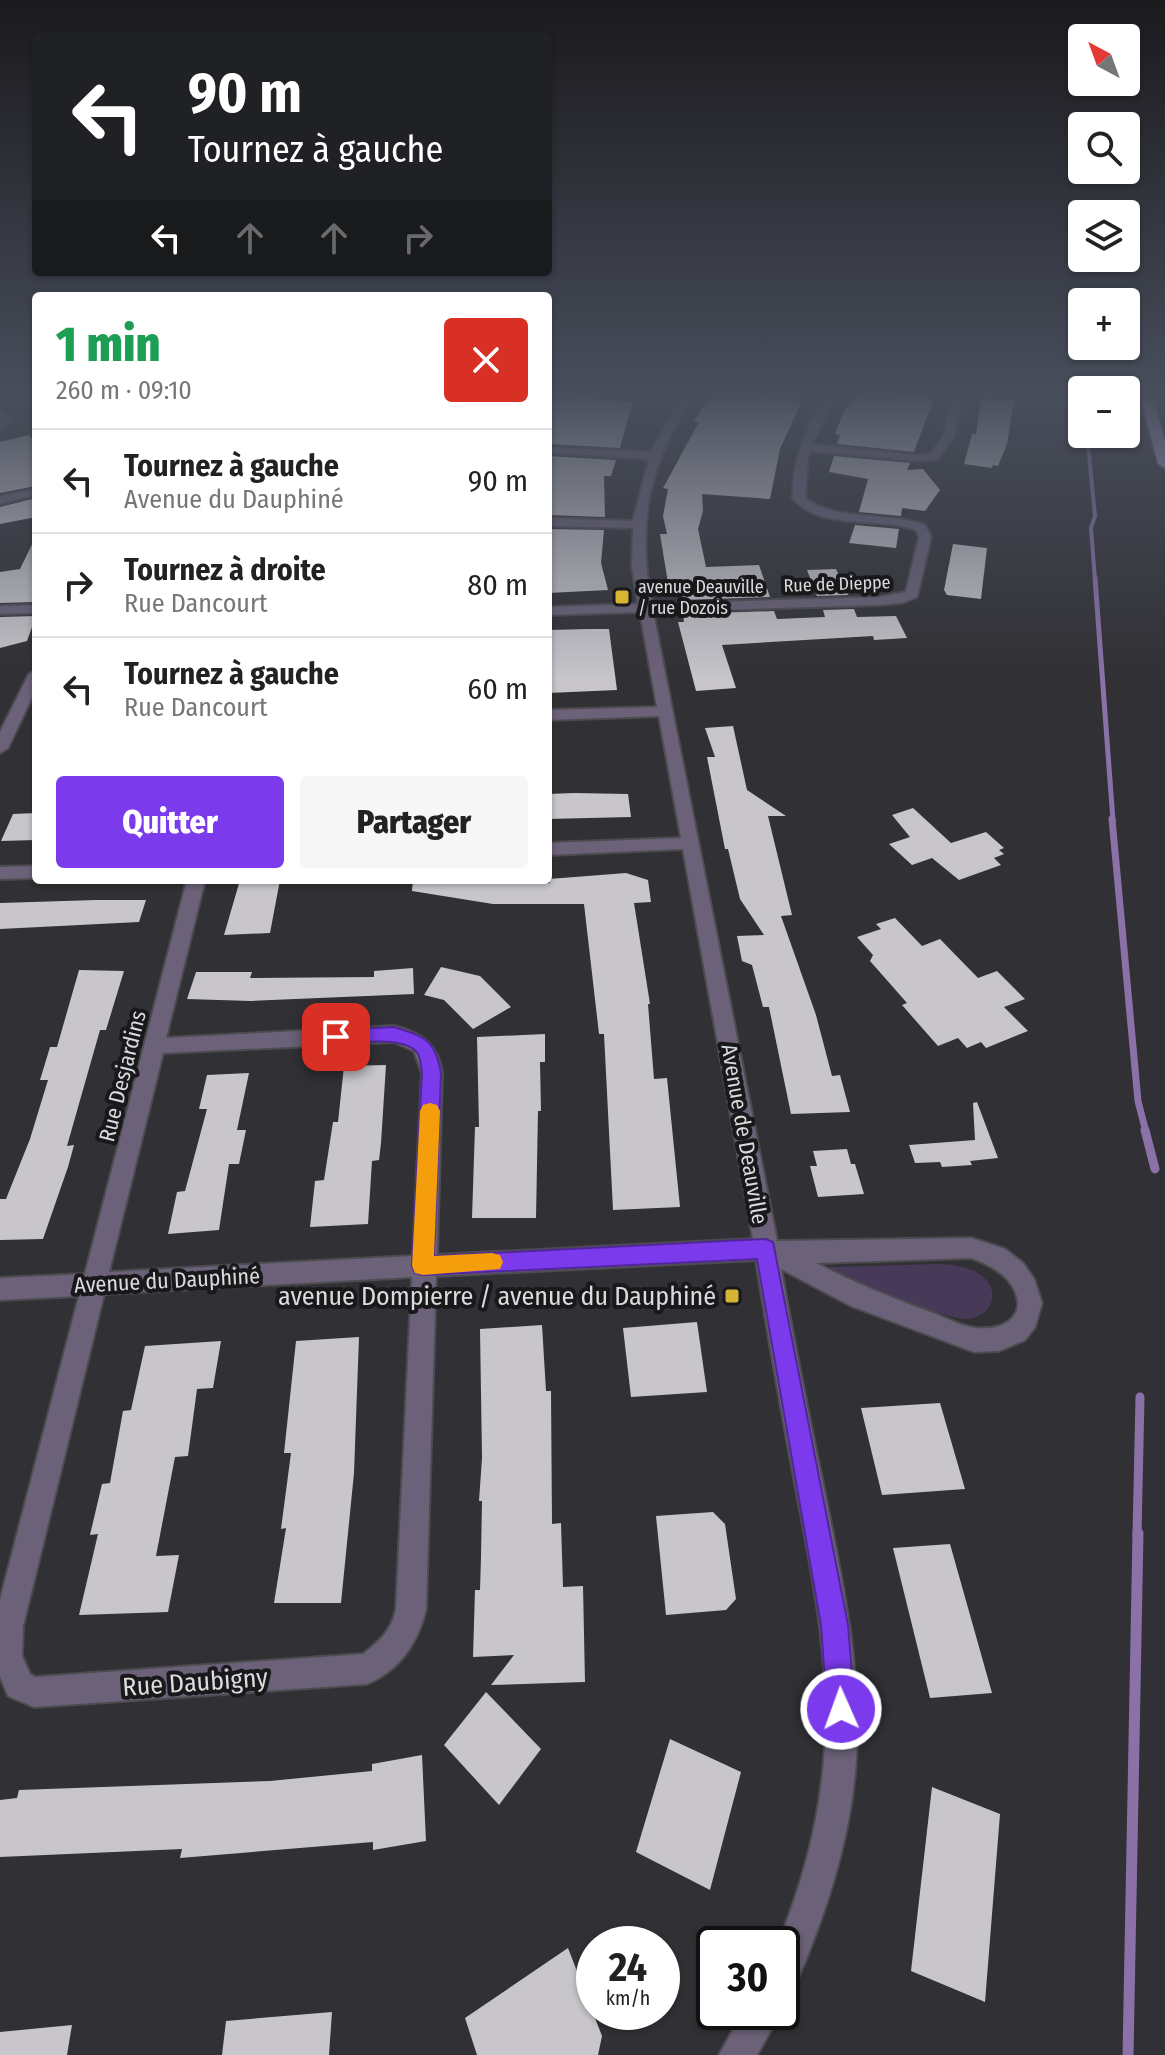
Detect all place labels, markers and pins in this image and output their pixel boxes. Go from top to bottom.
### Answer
place label: avenue Deauville / rue Dozois [638,576,764,619]
marker: avenue Deauville / rue Dozois [613,588,631,606]
pin [302,1003,370,1071]
place label: avenue Dompierre / avenue du Dauphiné [278,1281,716,1312]
marker: avenue Dompierre / avenue du Dauphiné [723,1287,741,1305]

